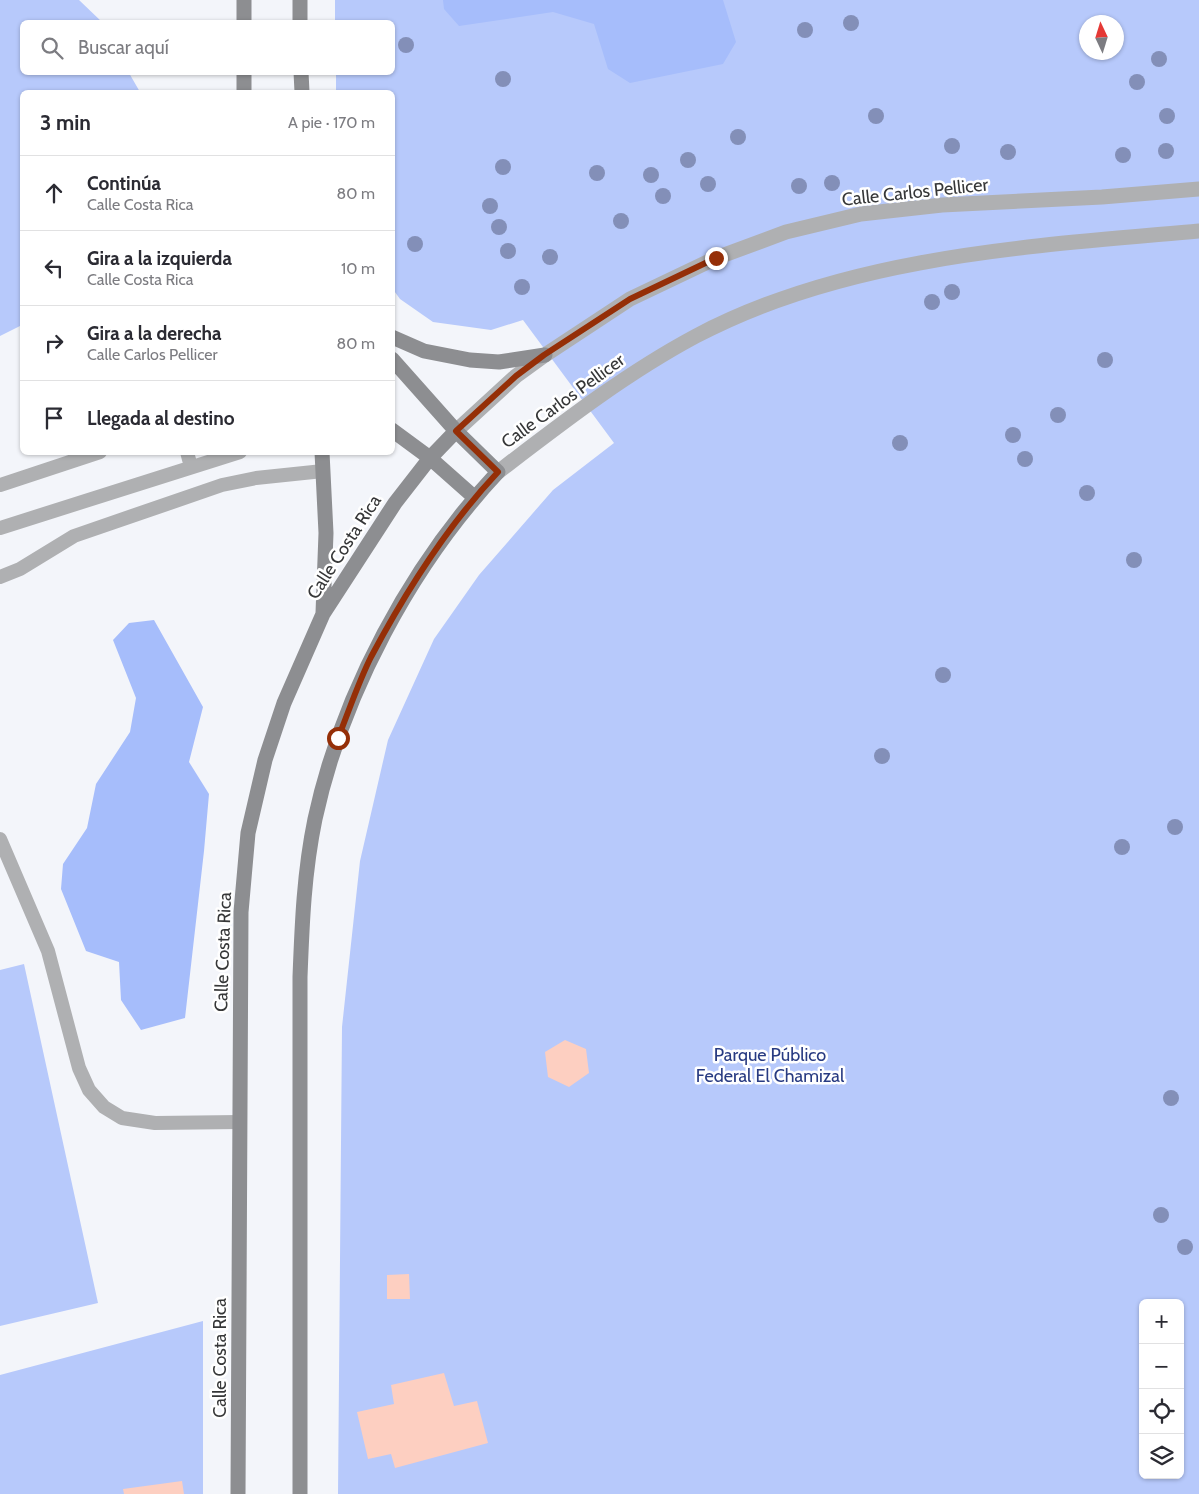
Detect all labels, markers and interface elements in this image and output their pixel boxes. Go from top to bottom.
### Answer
north arrow [1079,15,1124,60]
search box [20,20,395,75]
icon: search [38,34,66,62]
text: Buscar aquí [78,36,169,59]
text: 3 min [40,110,91,135]
text: A pie · 170 m [288,113,375,132]
text: Continúa [87,172,161,195]
street label: Calle Carlos Pellicer [841,173,990,211]
icon: ahead [40,179,68,207]
text: 80 m [337,184,375,203]
text: Calle Costa Rica [87,195,193,214]
text: Gira a la izquierda [87,247,232,270]
route end [705,247,728,270]
icon: left [40,254,68,282]
text: 10 m [341,259,375,278]
text: Calle Costa Rica [87,270,193,289]
text: Gira a la derecha [87,322,222,345]
icon: right [40,329,68,357]
text: 80 m [337,334,375,353]
text: Calle Carlos Pellicer [87,345,218,364]
street label: Calle Carlos Pellicer [497,349,629,453]
icon: arrive [40,404,68,432]
text: Llegada al destino [87,407,234,430]
street label: Calle Costa Rica [302,491,386,603]
route start [327,727,350,750]
street label: Calle Costa Rica [210,891,236,1012]
park label: Parque Público Federal El Chamizal [696,1044,845,1087]
street label: Calle Costa Rica [209,1298,231,1418]
map controls [1139,1299,1184,1479]
button: + [1139,1299,1184,1344]
button: − [1139,1344,1184,1389]
button: locate [1139,1389,1184,1434]
button: layers [1139,1434,1184,1479]

